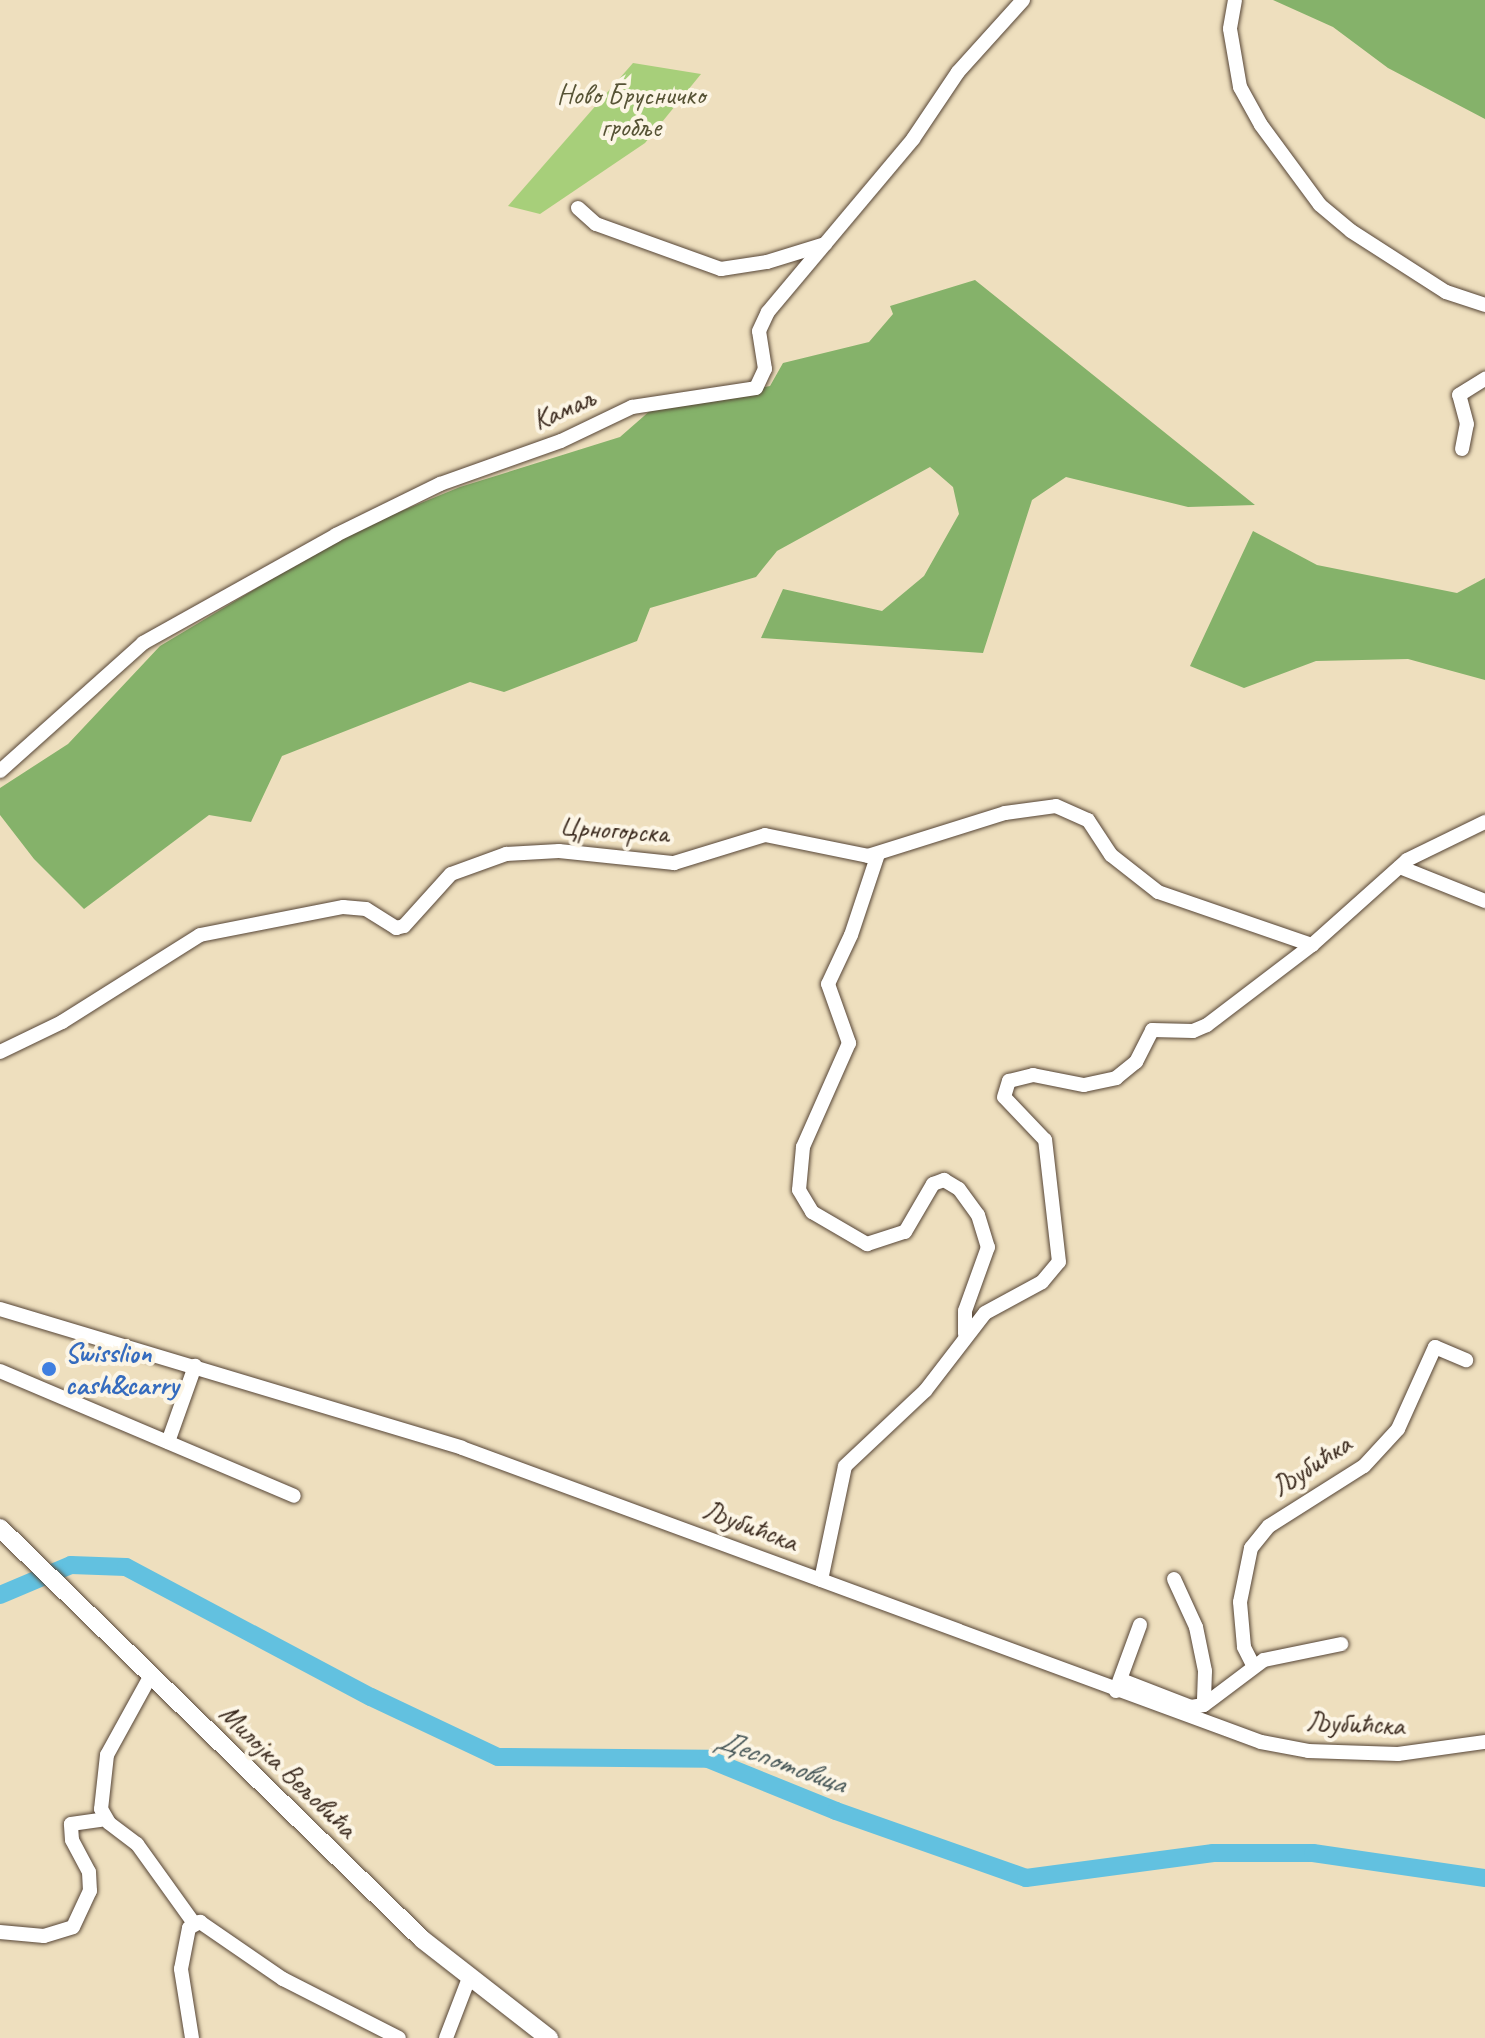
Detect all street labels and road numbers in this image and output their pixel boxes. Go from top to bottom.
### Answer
street label: Камаљ [527,380,601,438]
street label: Црногорска [558,809,670,851]
street label: Љубићка [1265,1427,1357,1505]
street label: Љубићска [698,1493,802,1559]
street label: Милојка Вељовића [212,1697,364,1845]
street label: Љубићска [1305,1705,1405,1743]

